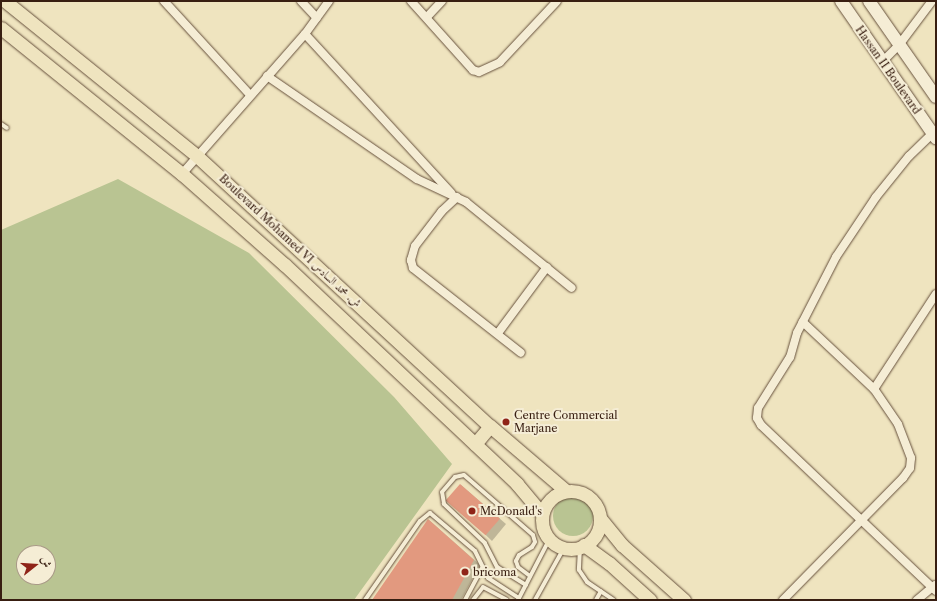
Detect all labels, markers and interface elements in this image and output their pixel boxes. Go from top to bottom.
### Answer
street label: Hassan II Boulevard [853,23,923,117]
street label: Boulevard Mohamed VI ش. محمد السادس [216,172,364,310]
place label: Centre Commercial Marjane [514,409,618,435]
marker: Centre Commercial Marjane [501,417,511,427]
place label: McDonald's [480,504,542,518]
marker: McDonald's [467,506,477,516]
north arrow [16,545,56,585]
text: ش [38,555,55,569]
place label: bricoma [473,565,516,579]
marker: bricoma [460,567,470,577]

